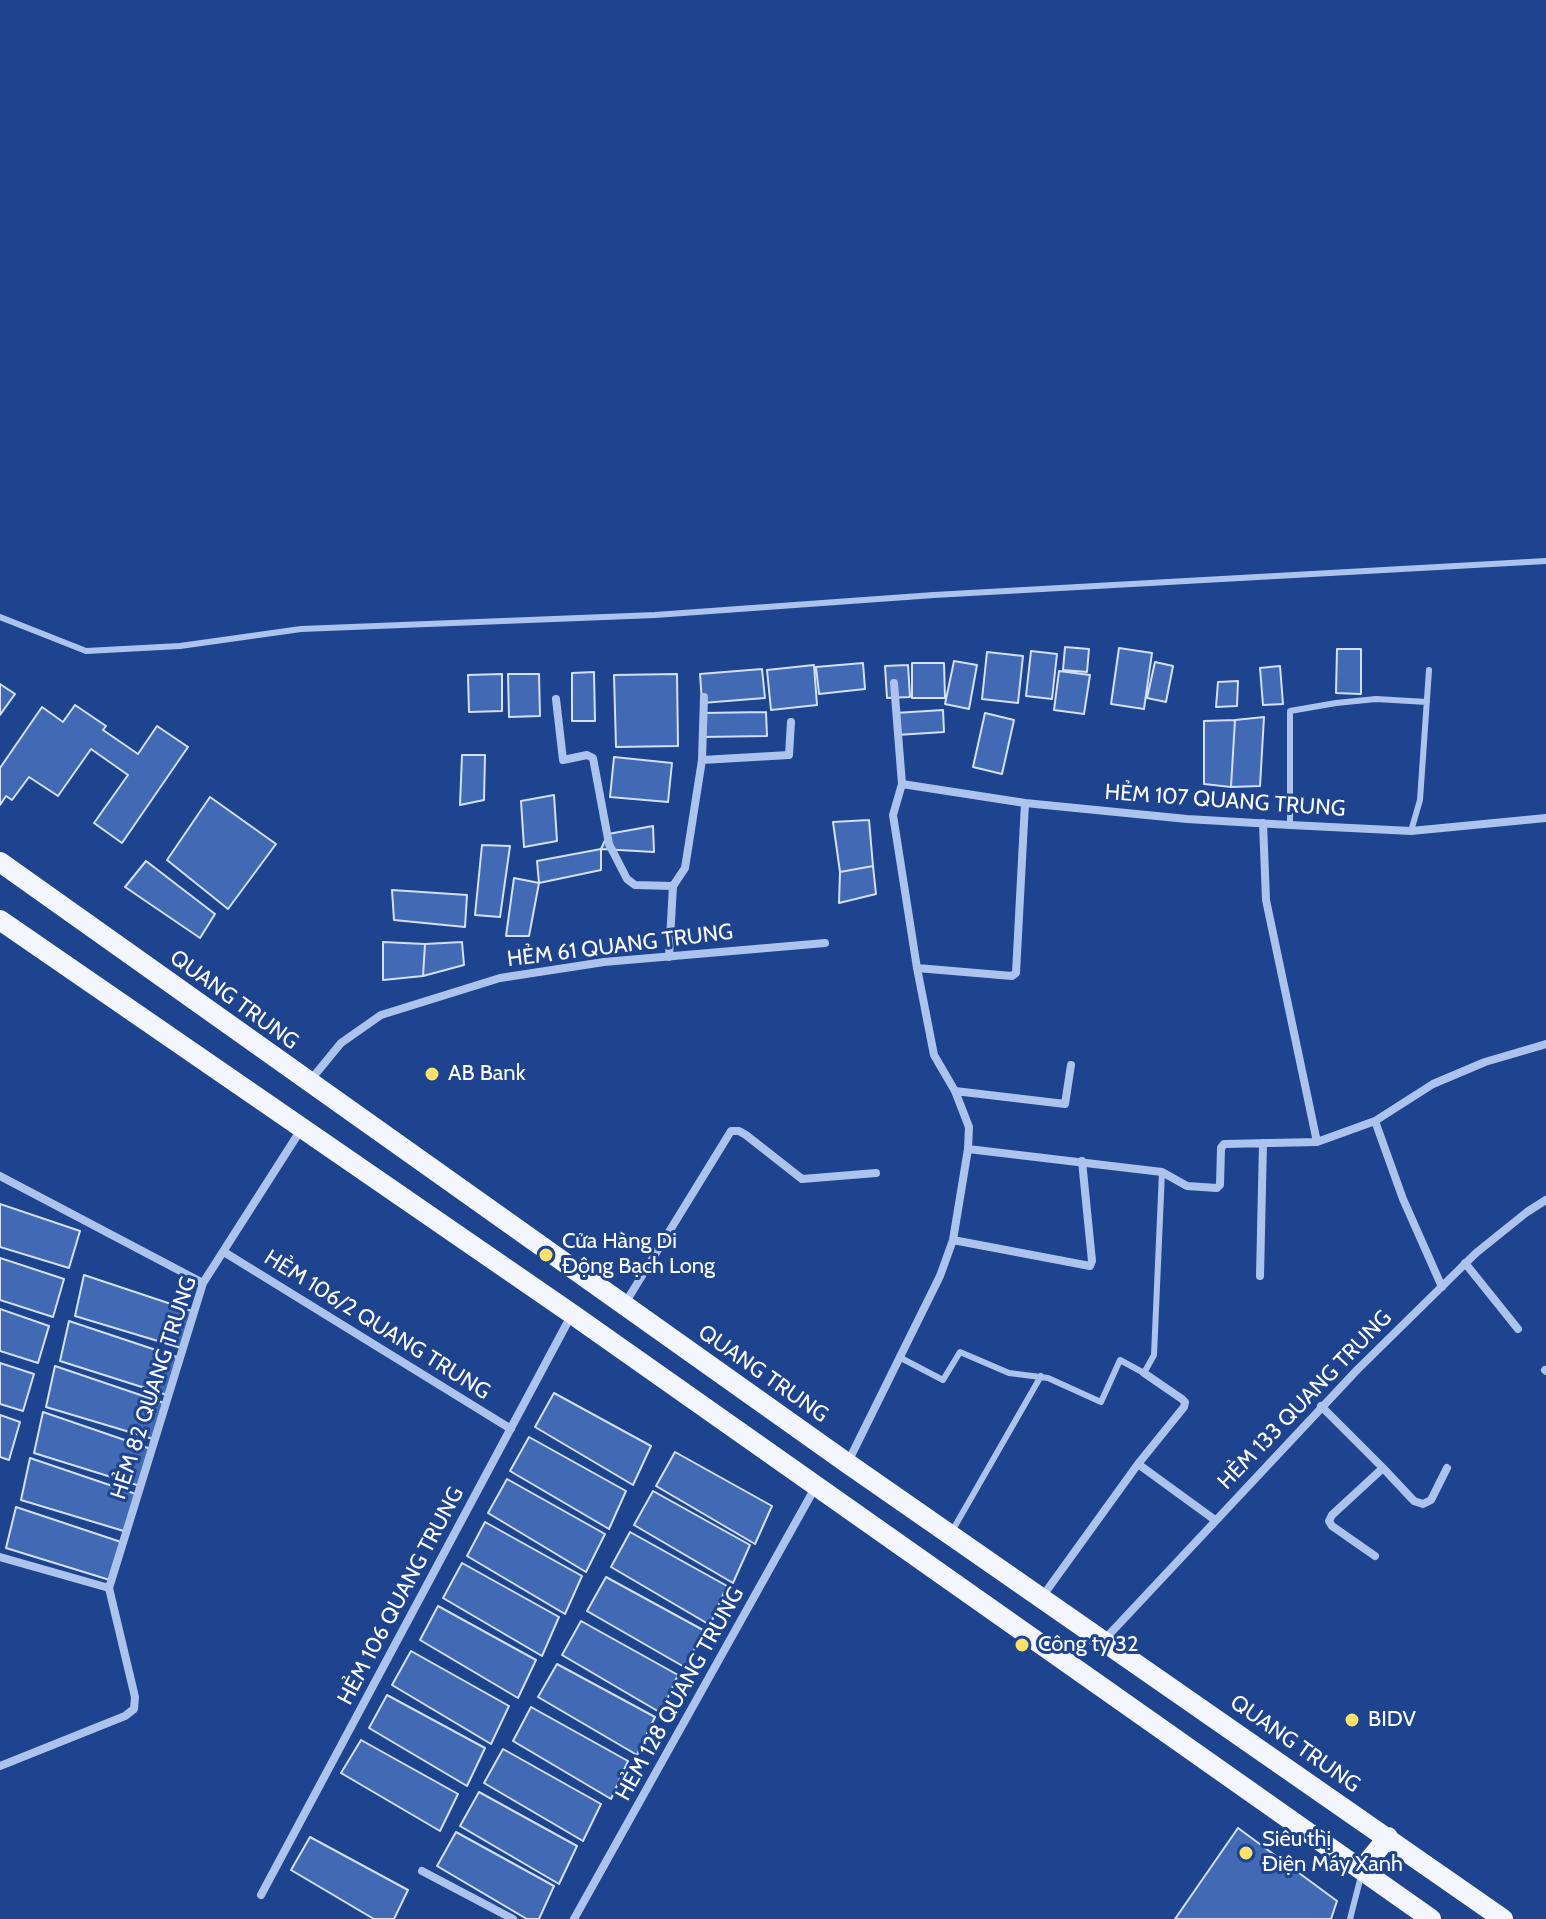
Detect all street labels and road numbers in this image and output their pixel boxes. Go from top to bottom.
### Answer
street label: HẺM 107 QUANG TRUNG [1104,779,1346,823]
street label: HẺM 61 QUANG TRUNG [506,919,734,973]
street label: QUANG TRUNG [165,945,303,1055]
street label: HẺM 106/2 QUANG TRUNG [259,1244,495,1406]
street label: HẺM 82 QUANG TRUNG [105,1273,203,1503]
street label: HẺM 133 QUANG TRUNG [1213,1305,1397,1495]
street label: QUANG TRUNG [693,1319,833,1429]
street label: HẺM 106 QUANG TRUNG [332,1483,470,1709]
street label: HẺM 128 QUANG TRUNG [610,1583,750,1805]
street label: QUANG TRUNG [1225,1689,1365,1799]

